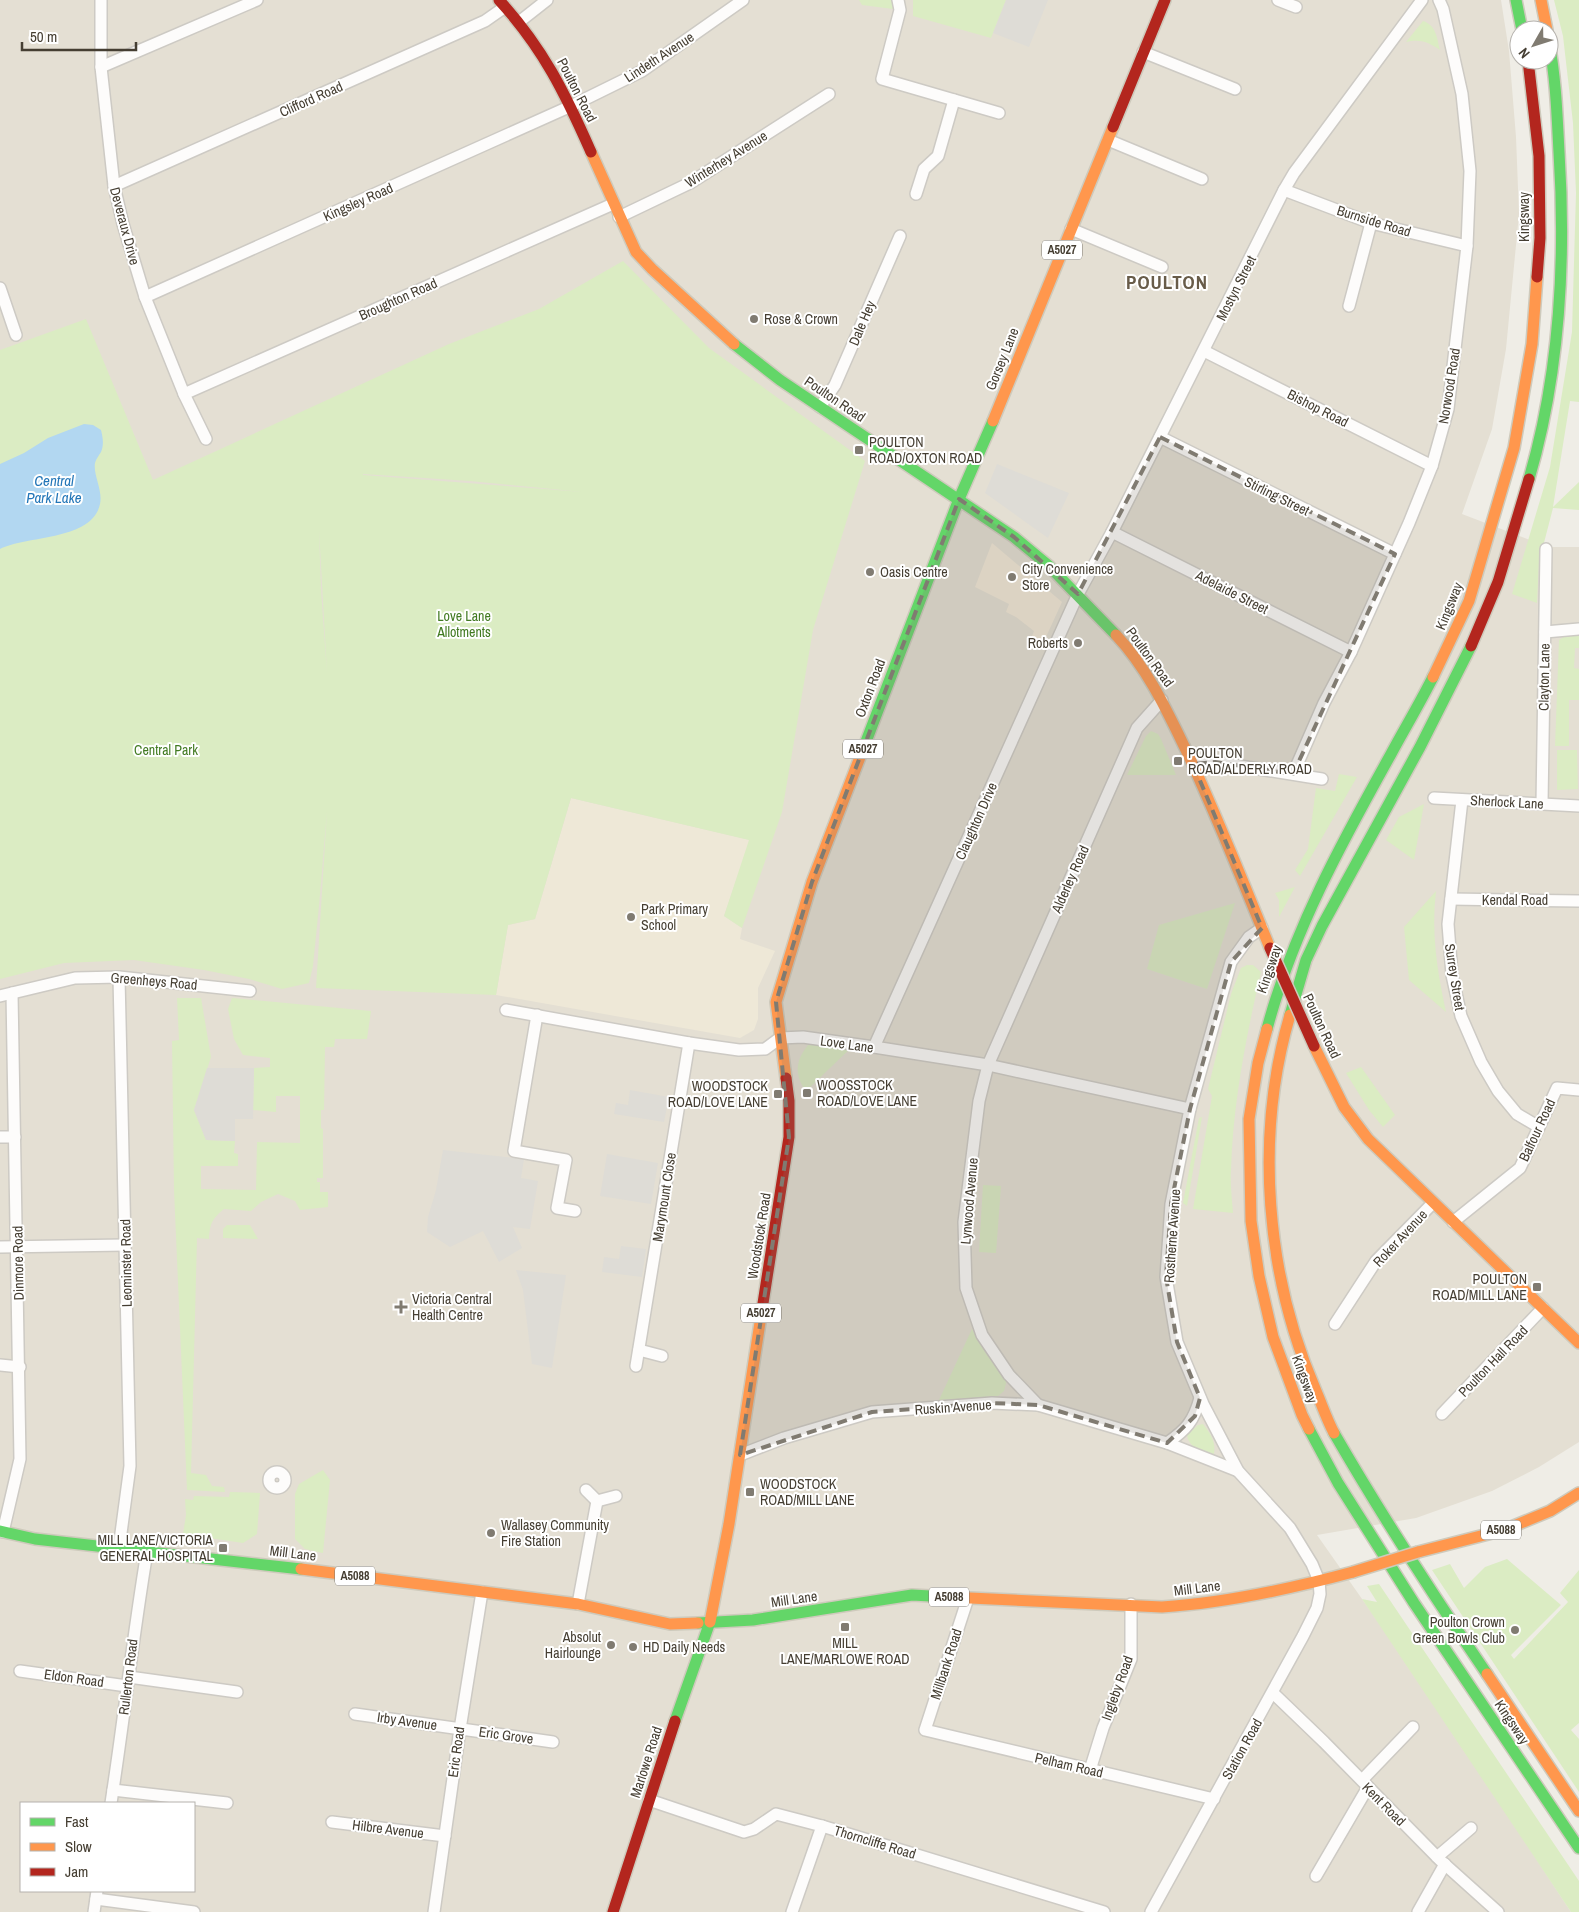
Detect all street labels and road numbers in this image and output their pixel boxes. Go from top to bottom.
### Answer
street label: Lindeth Avenue [621,28,697,86]
street label: Poulton Road [553,55,601,125]
street label: Clifford Road [277,77,345,121]
street label: Winterhey Avenue [682,127,770,191]
street label: Kingsley Road [320,179,396,225]
street label: Deveraux Drive [106,185,144,267]
street label: Kingsway [1515,192,1533,242]
street label: Burnside Road [1335,201,1413,241]
road number: A5027 [1042,240,1082,260]
street label: Mostyn Street [1212,252,1260,324]
street label: Broughton Road [356,274,440,324]
street label: Dale Hey [844,298,880,348]
street label: Gorsey Lane [981,325,1023,393]
street label: Norwood Road [1434,347,1464,425]
street label: Poulton Road [801,372,869,426]
street label: Bishop Road [1284,385,1352,431]
street label: Stirling Street [1242,473,1312,519]
street label: Adelaide Street [1192,566,1271,618]
street label: Kingsway [1431,579,1467,632]
street label: Poulton Road [1122,624,1178,690]
street label: Clayton Lane [1534,643,1554,711]
street label: Oxton Road [851,656,889,720]
road number: A5027 [843,740,883,759]
street label: Claughton Drive [951,779,1001,863]
street label: Sherlock Lane [1470,791,1544,813]
street label: Alderley Road [1047,842,1093,917]
street label: Kendal Road [1482,891,1548,909]
street label: Kingsway [1252,942,1286,995]
street label: Surrey Street [1441,942,1469,1012]
street label: Greenheys Road [110,968,198,994]
street label: Poulton Road [1299,991,1345,1061]
street label: Love Lane [819,1031,875,1057]
street label: Balfour Road [1515,1096,1559,1164]
street label: Marymount Close [648,1151,680,1243]
street label: Lynwood Avenue [956,1157,982,1245]
street label: Rostherne Avenue [1160,1188,1184,1284]
street label: Woodstock Road [743,1192,775,1280]
street label: Roker Avenue [1369,1206,1431,1270]
street label: Leominster Road [116,1219,136,1307]
street label: Dinmore Road [8,1226,28,1300]
road number: A5027 [741,1304,781,1322]
street label: Poulton Hall Road [1454,1321,1532,1401]
street label: Kingsway [1288,1353,1322,1406]
street label: Ruskin Avenue [914,1395,992,1419]
road number: A5088 [1481,1520,1521,1540]
street label: Mill Lane [269,1541,317,1565]
road number: A5088 [335,1566,375,1585]
street label: Mill Lane [1173,1576,1221,1600]
street label: Mill Lane [770,1587,818,1611]
road number: A5088 [929,1588,969,1606]
street label: Millbank Road [926,1626,966,1702]
street label: Rullerton Road [114,1638,142,1716]
street label: Ingleby Road [1097,1653,1137,1723]
street label: Eldon Road [43,1665,105,1691]
street label: Kingsway [1491,1696,1534,1748]
street label: Irby Avenue [376,1708,438,1734]
street label: Station Road [1218,1715,1266,1783]
street label: Eric Grove [478,1722,534,1748]
street label: Marlowe Road [626,1724,666,1800]
street label: Eric Road [444,1725,468,1779]
street label: Pelham Road [1033,1748,1105,1782]
street label: Kent Road [1358,1778,1410,1830]
street label: Hilbre Avenue [351,1816,425,1842]
street label: Thorncliffe Road [832,1821,918,1863]

